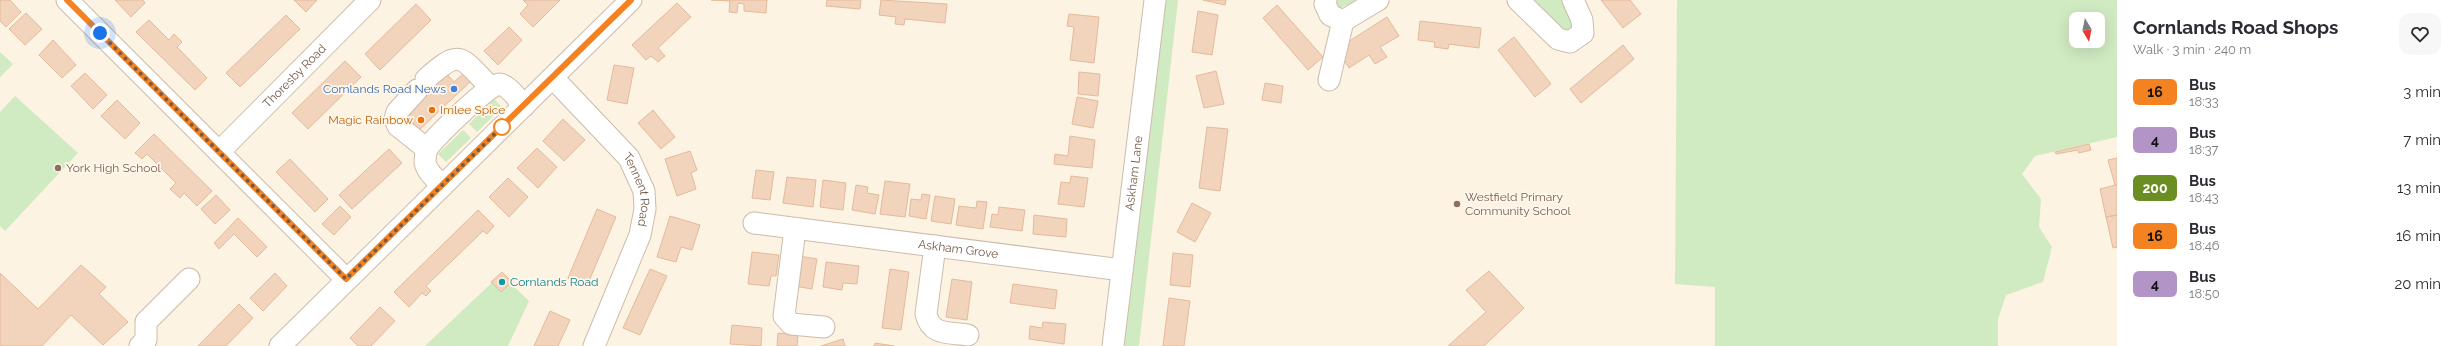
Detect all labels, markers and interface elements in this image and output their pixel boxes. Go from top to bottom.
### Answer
north arrow [2069,12,2105,48]
map controls [2069,12,2105,48]
button: heart [2399,13,2441,55]
text: Cornlands Road Shops [2133,16,2339,38]
your location [90,23,110,43]
street label: Thoresby Road [260,42,329,111]
text: Walk · 3 min · 240 m [2133,42,2251,57]
text: Bus [2189,76,2216,94]
place label: Cornlands Road News [323,82,446,96]
text: 3 min [2403,83,2441,101]
marker: Cornlands Road News [449,84,459,94]
text: 16 [2147,84,2163,100]
text: 18:33 [2189,94,2219,109]
place label: Imlee Spice [440,103,505,117]
marker: Imlee Spice [427,105,437,115]
place label: Magic Rainbow [328,113,413,127]
marker: Magic Rainbow [416,115,426,125]
unlabelled marker [493,118,511,136]
text: Bus [2189,124,2216,142]
text: 7 min [2403,131,2441,149]
text: 4 [2151,132,2159,148]
street label: Askham Lane [1122,135,1145,212]
text: 18:37 [2189,142,2219,157]
street label: Tennent Road [621,150,653,228]
place label: York High School [66,161,162,175]
marker: York High School [53,163,63,173]
text: Bus [2189,172,2216,190]
text: 13 min [2397,179,2441,197]
text: 200 [2142,180,2168,196]
place label: Westfield Primary Community School [1465,190,1572,218]
text: 18:43 [2189,190,2219,205]
marker: Westfield Primary Community School [1452,199,1462,209]
text: Bus [2189,220,2216,238]
text: 16 min [2396,227,2441,245]
text: 16 [2147,228,2163,244]
street label: Askham Grove [917,237,999,261]
text: 18:46 [2189,238,2220,253]
text: Bus [2189,268,2216,286]
place label: Cornlands Road [510,275,598,289]
text: 20 min [2394,275,2441,293]
text: 4 [2151,276,2159,292]
marker: Cornlands Road [497,277,507,287]
text: 18:50 [2189,286,2220,301]

